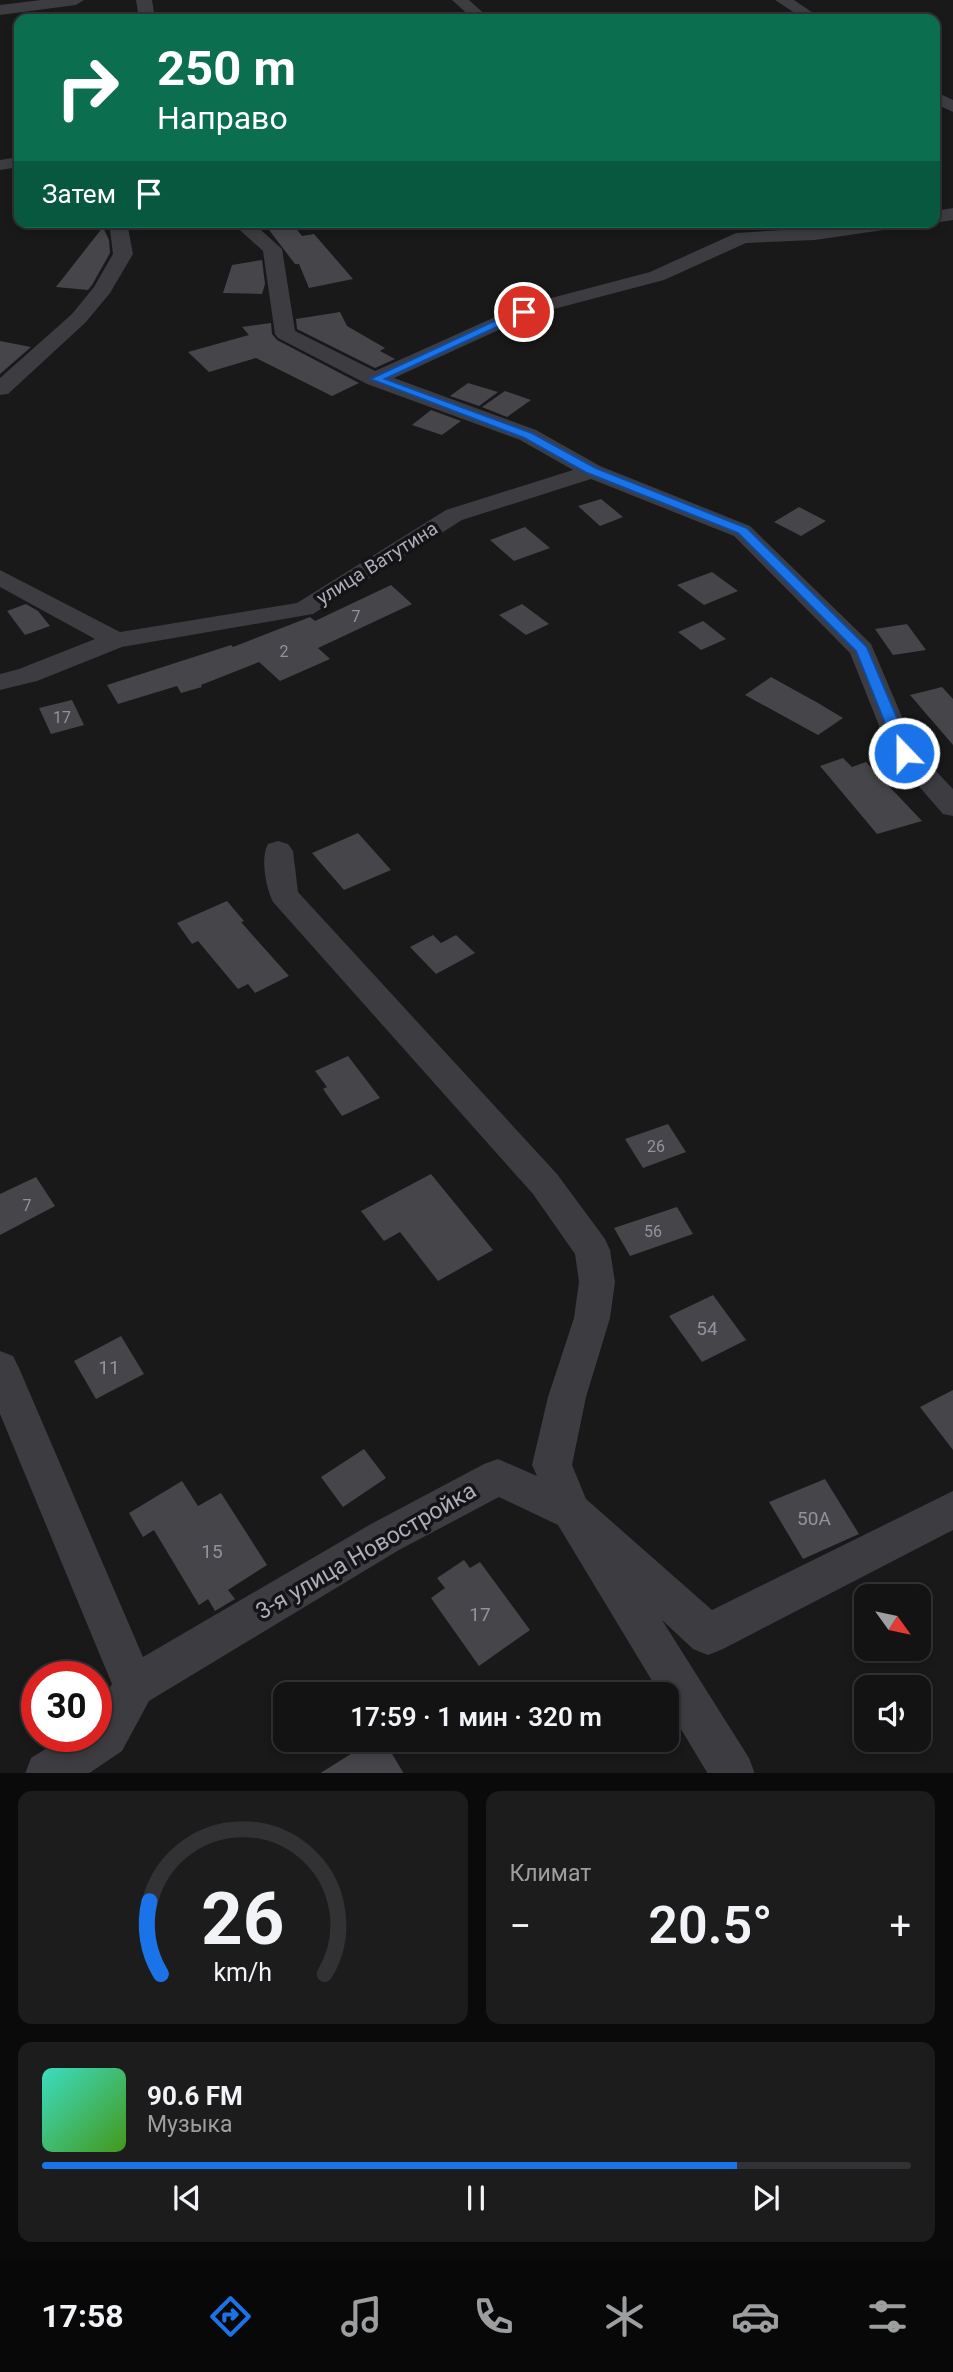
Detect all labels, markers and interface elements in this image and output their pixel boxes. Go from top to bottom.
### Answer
text: 250 m [157,40,296,97]
icon: right [42,42,133,133]
text: Направо [157,99,288,137]
icon: arrive [130,175,168,213]
text: Затем [42,179,116,209]
pin [494,282,554,342]
icon: arrive [505,293,543,331]
street label: улица Ватутина [312,517,442,609]
house number: 7 [352,607,361,626]
house number: 2 [280,642,289,661]
house number: 17 [53,708,71,727]
position arrow [867,716,941,790]
house number: 26 [647,1137,665,1156]
house number: 7 [23,1196,32,1215]
house number: 56 [644,1222,662,1241]
house number: 54 [696,1317,718,1340]
house number: 11 [98,1356,120,1379]
street label: 3-я улица Новостройка [251,1477,481,1625]
house number: 50А [797,1507,831,1530]
house number: 15 [201,1540,223,1563]
north arrow [854,1584,931,1661]
map controls [854,1584,931,1752]
house number: 17 [469,1603,491,1626]
speed limit sign: 30 [21,1661,112,1752]
button: sound [854,1675,931,1752]
text: 17:59 · 1 мин · 320 m [350,1702,602,1732]
text: Климат [510,1860,591,1887]
text: 26 [201,1876,285,1962]
text: 20.5° [648,1895,772,1956]
text: − [510,1904,531,1948]
text: + [889,1904,911,1948]
text: km/h [213,1957,272,1986]
text: 90.6 FM [147,2081,243,2111]
text: Музыка [147,2111,232,2138]
icon: previous [168,2179,206,2217]
icon: pause [457,2179,495,2217]
icon: next [747,2179,785,2217]
icon: directions [206,2292,255,2341]
icon: music [337,2292,386,2341]
icon: phone [469,2292,518,2341]
icon: climate [600,2292,649,2341]
icon: car [731,2292,780,2341]
icon: filters [863,2292,912,2341]
text: 17:58 [41,2297,124,2335]

